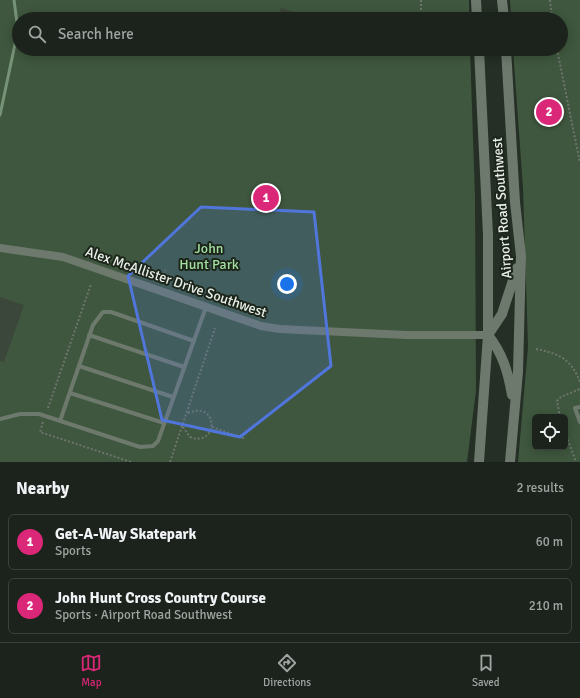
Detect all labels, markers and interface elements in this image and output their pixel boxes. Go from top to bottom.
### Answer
search box [12,12,568,56]
icon: search [26,23,48,45]
text: Search here [58,25,134,43]
pin: 2 [536,97,562,127]
street label: Airport Road Southwest [489,137,515,279]
pin: 1 [253,183,279,213]
park label: John Hunt Park [179,240,239,273]
street label: Alex McAllister Drive Southwest [83,243,269,321]
your location [277,274,297,294]
map controls [532,414,568,450]
button: locate [532,414,568,450]
text: Nearby [16,478,69,499]
text: 2 results [516,480,564,496]
text: Get-A-Way Skatepark [55,525,196,543]
text: 1 [26,534,34,550]
text: 60 m [536,534,563,550]
text: Sports [55,543,91,559]
text: John Hunt Cross Country Course [55,589,266,607]
text: 2 [26,598,34,614]
text: 210 m [529,598,563,614]
text: Sports · Airport Road Southwest [55,607,232,623]
tab: Map [80,652,102,689]
tab: Directions [263,652,311,689]
tab: Saved [472,652,500,689]

